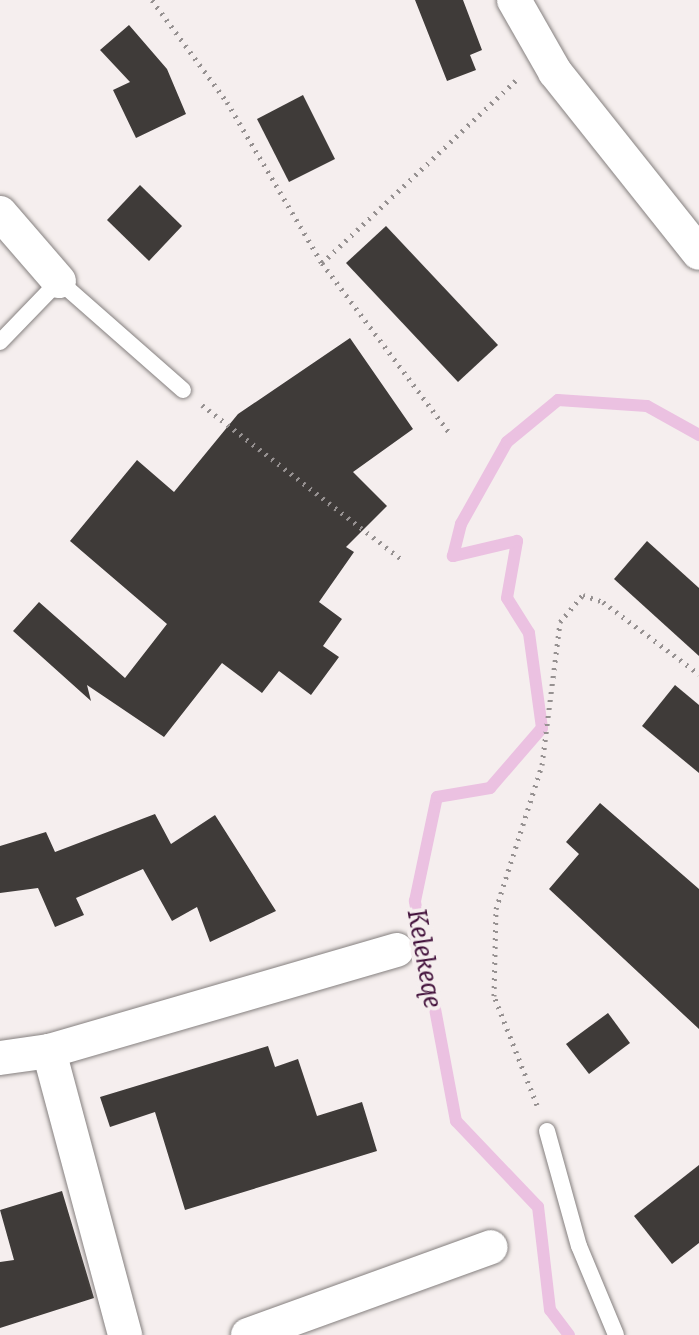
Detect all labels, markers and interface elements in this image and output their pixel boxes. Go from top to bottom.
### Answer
water label: Kelekeqe [403,906,451,1010]

